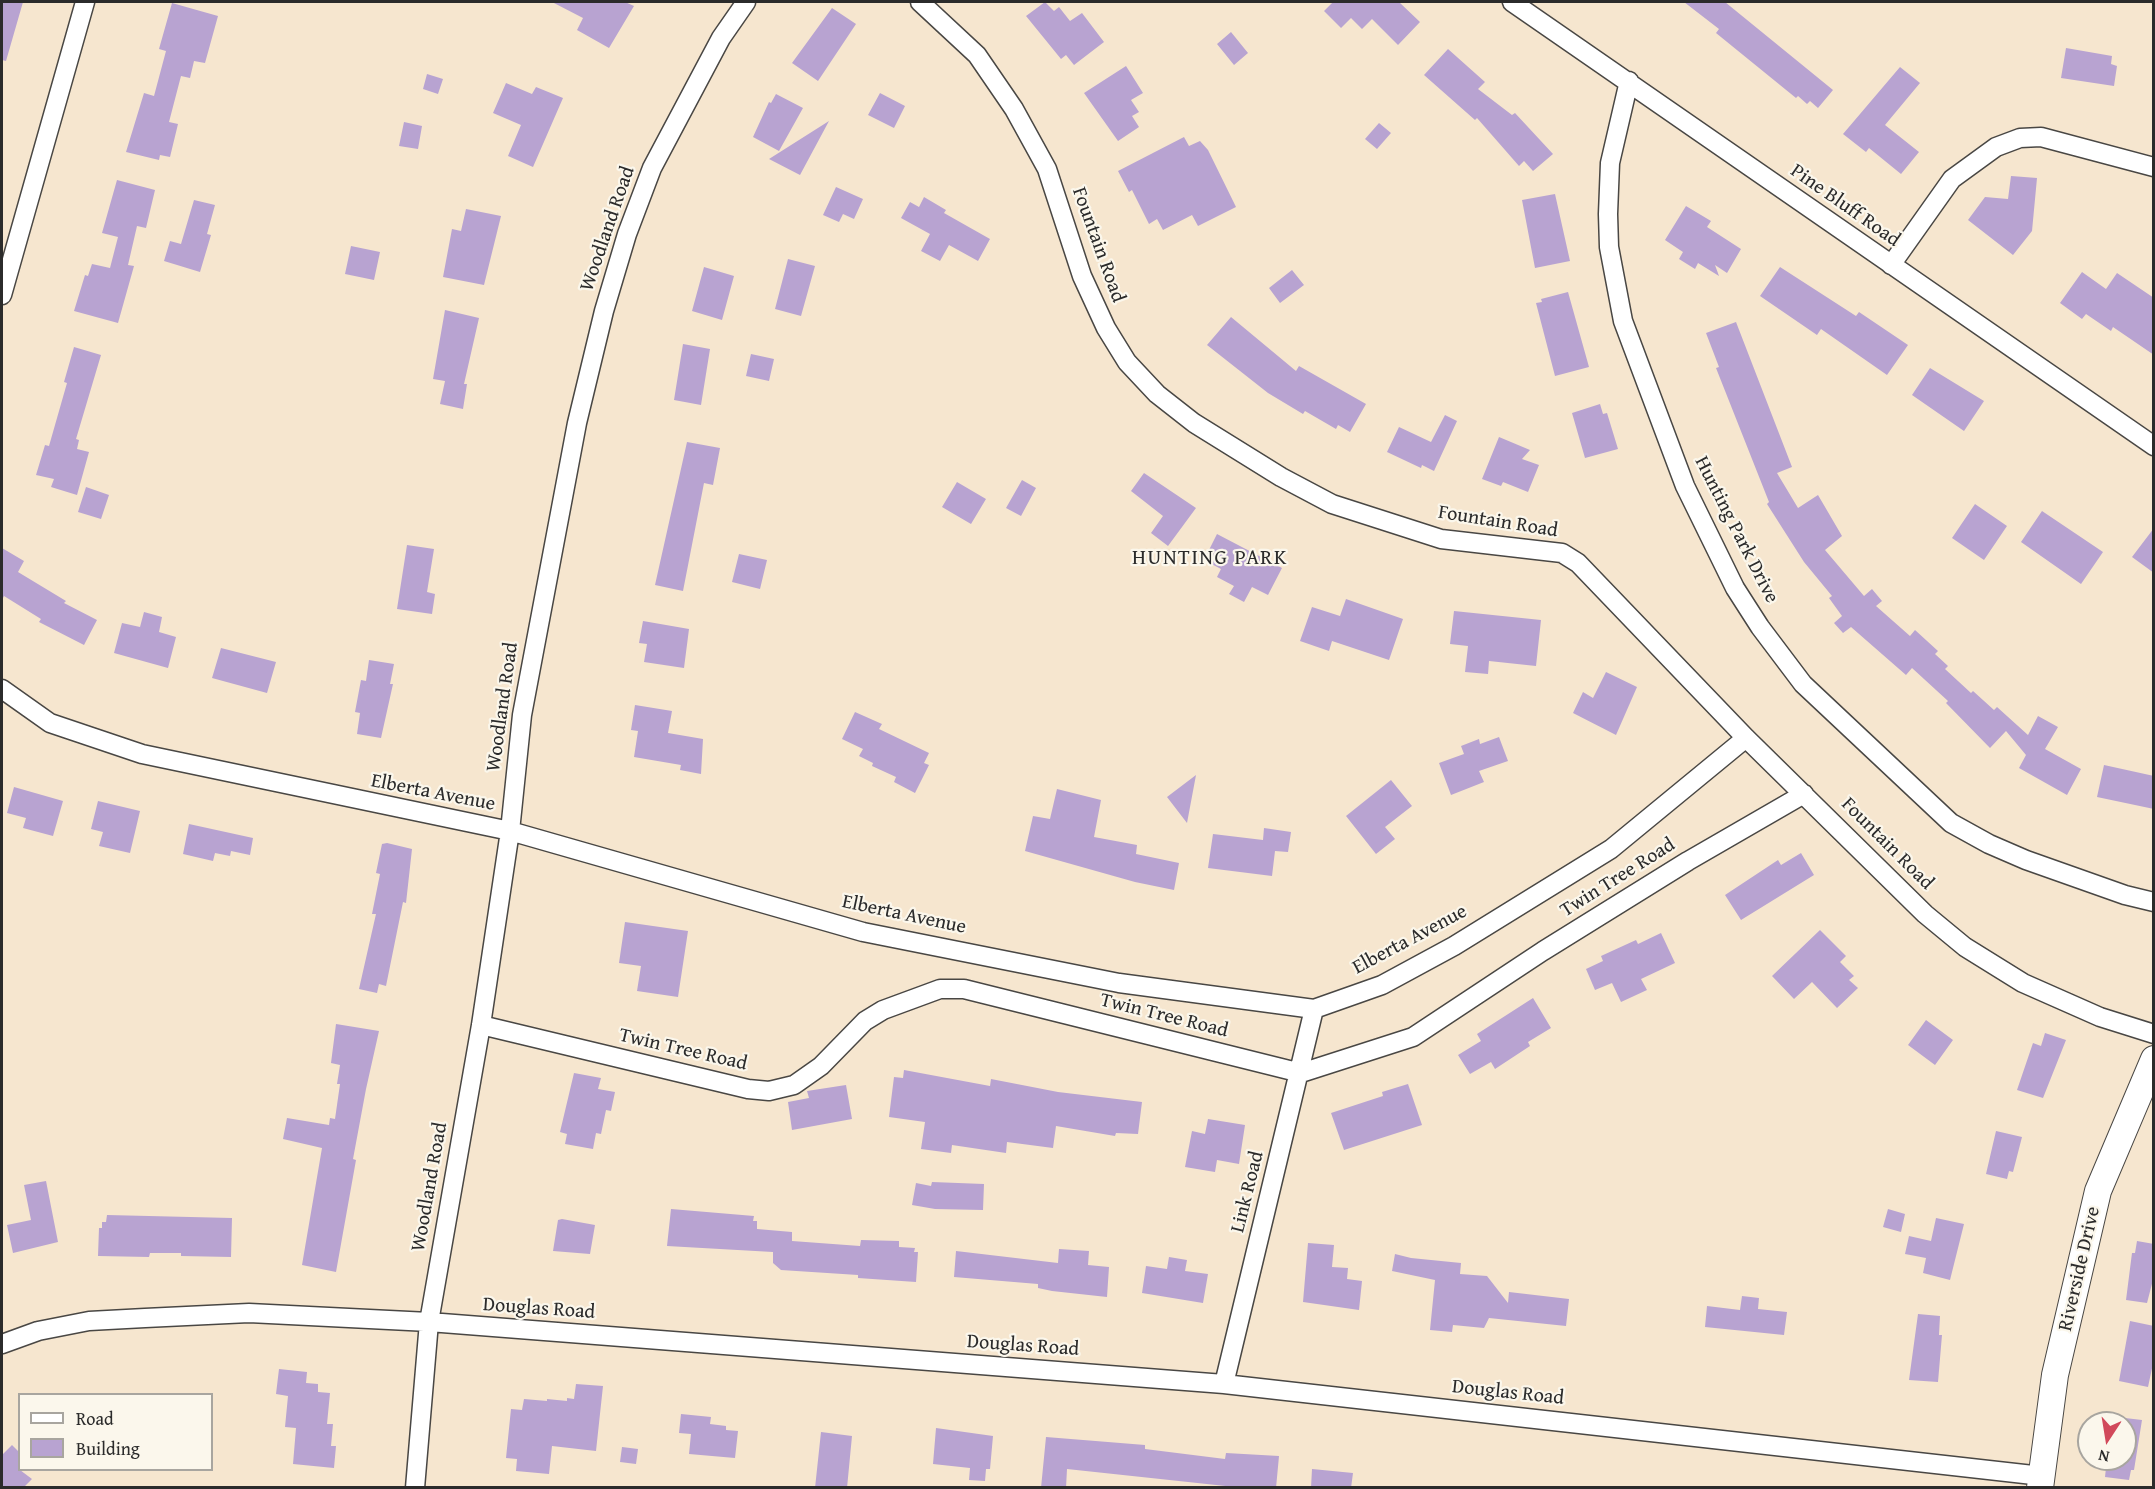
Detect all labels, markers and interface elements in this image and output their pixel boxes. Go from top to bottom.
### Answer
street label: Pine Bluff Road [1786,159,1904,253]
street label: Woodland Road [575,163,641,295]
street label: Fountain Road [1066,184,1130,306]
street label: Hunting Park Drive [1689,453,1783,607]
street label: Fountain Road [1436,501,1560,543]
district label: HUNTING PARK [1132,546,1288,572]
street label: Woodland Road [482,641,524,773]
street label: Elberta Avenue [369,769,497,817]
street label: Fountain Road [1836,793,1938,895]
street label: Twin Tree Road [1556,833,1680,923]
street label: Elberta Avenue [840,890,968,940]
street label: Elberta Avenue [1349,900,1471,980]
street label: Twin Tree Road [1098,989,1230,1043]
street label: Twin Tree Road [617,1024,749,1076]
street label: Woodland Road [407,1121,453,1253]
street label: Link Road [1226,1149,1270,1235]
street label: Riverside Drive [2054,1204,2106,1334]
street label: Douglas Road [482,1293,596,1325]
street label: Douglas Road [966,1330,1080,1362]
street label: Douglas Road [1451,1375,1565,1411]
legend [18,1393,213,1471]
text: Road [76,1405,114,1432]
north arrow [2077,1411,2137,1471]
text: Building [76,1435,140,1462]
text: N [2096,1444,2111,1470]

